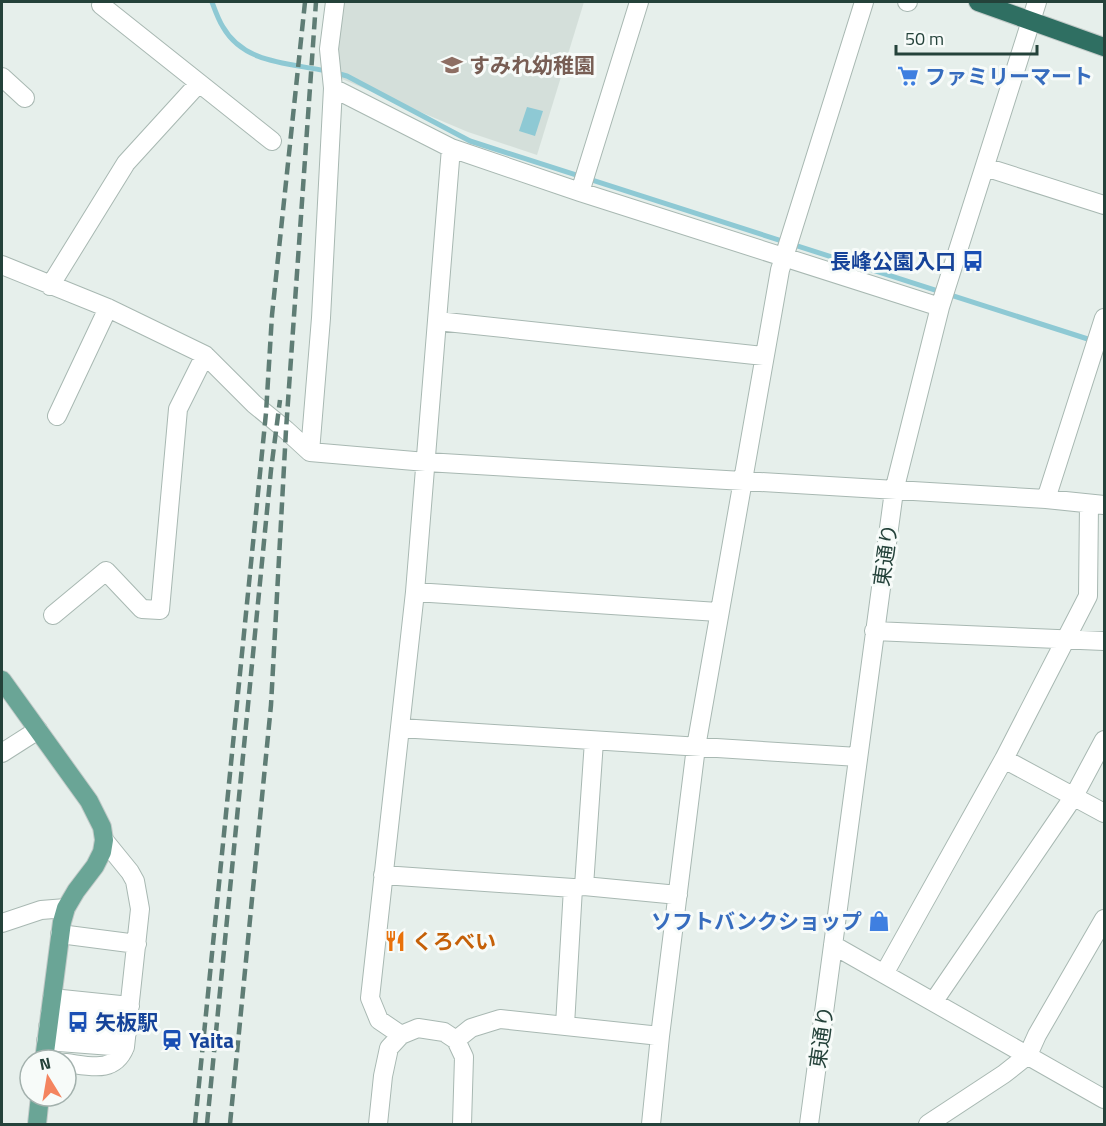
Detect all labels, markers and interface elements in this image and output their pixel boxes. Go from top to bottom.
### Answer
scale bar [896,18,1037,56]
text: 50 m [905,25,944,52]
place label: すみれ幼稚園 [469,49,595,81]
school or university icon: すみれ幼稚園 [440,53,464,77]
place label: ファミリーマート [925,60,1093,92]
supermarket icon: ファミリーマート [896,64,920,88]
place label: 長峰公園入口 [830,245,956,277]
bus stop icon: 長峰公園入口 [961,249,985,273]
street label: 東通り [865,522,905,588]
place label: ソフトバンクショップ [651,905,862,937]
shop icon: ソフトバンクショップ [867,909,891,933]
place label: くろべい [412,925,496,957]
restaurant icon: くろべい [383,929,407,953]
street label: 東通り [801,1004,841,1070]
place label: 矢板駅 [95,1006,158,1038]
bus stop icon: 矢板駅 [66,1010,90,1034]
place label: Yaita [189,1024,234,1056]
station icon: Yaita [160,1028,184,1052]
north arrow [18,1048,78,1108]
text: N [37,1050,53,1076]

